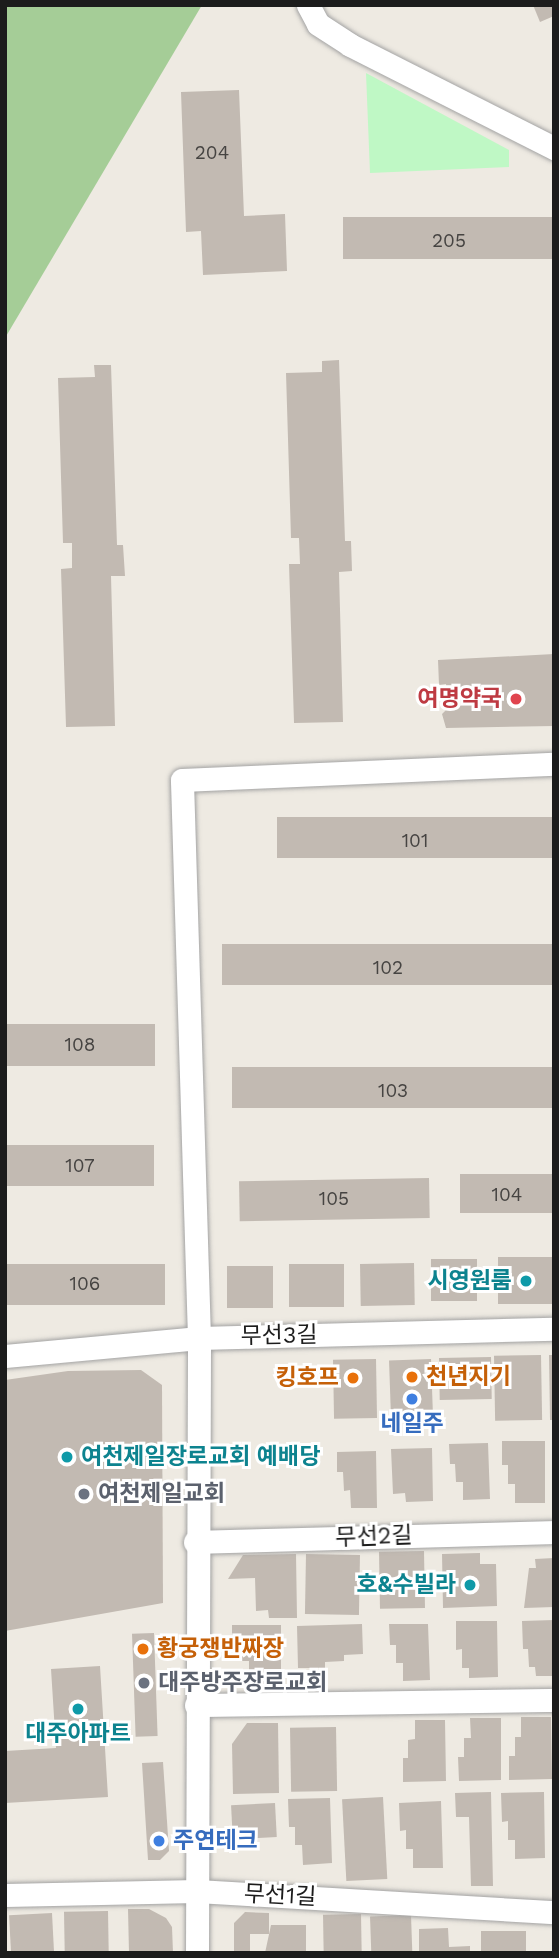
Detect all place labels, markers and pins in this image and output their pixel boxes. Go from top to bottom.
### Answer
place label: 여명약국 [417,685,502,713]
marker: 여명약국 [508,691,524,707]
place label: 시영원룸 [427,1267,512,1295]
marker: 시영원룸 [518,1273,534,1289]
place label: 천년지기 [426,1363,511,1391]
place label: 킹호프 [276,1364,339,1392]
marker: 천년지기 [404,1369,420,1385]
marker: 킹호프 [345,1370,361,1386]
marker: 네일주 [404,1391,420,1407]
place label: 네일주 [380,1410,444,1438]
place label: 여천제일장로교회 예배당 [81,1443,320,1471]
marker: 여천제일장로교회 예배당 [59,1449,75,1465]
place label: 여천제일교회 [98,1480,225,1508]
marker: 여천제일교회 [76,1486,92,1502]
place label: 호&수빌라 [357,1571,456,1599]
marker: 호&수빌라 [462,1577,478,1593]
place label: 황궁쟁반짜장 [157,1635,284,1663]
marker: 황궁쟁반짜장 [135,1641,151,1657]
place label: 대주방주장로교회 [158,1669,327,1697]
marker: 대주방주장로교회 [136,1675,152,1691]
marker: 대주아파트 [70,1701,86,1717]
place label: 대주아파트 [25,1720,131,1748]
place label: 주연테크 [173,1827,258,1855]
marker: 주연테크 [151,1833,167,1849]

